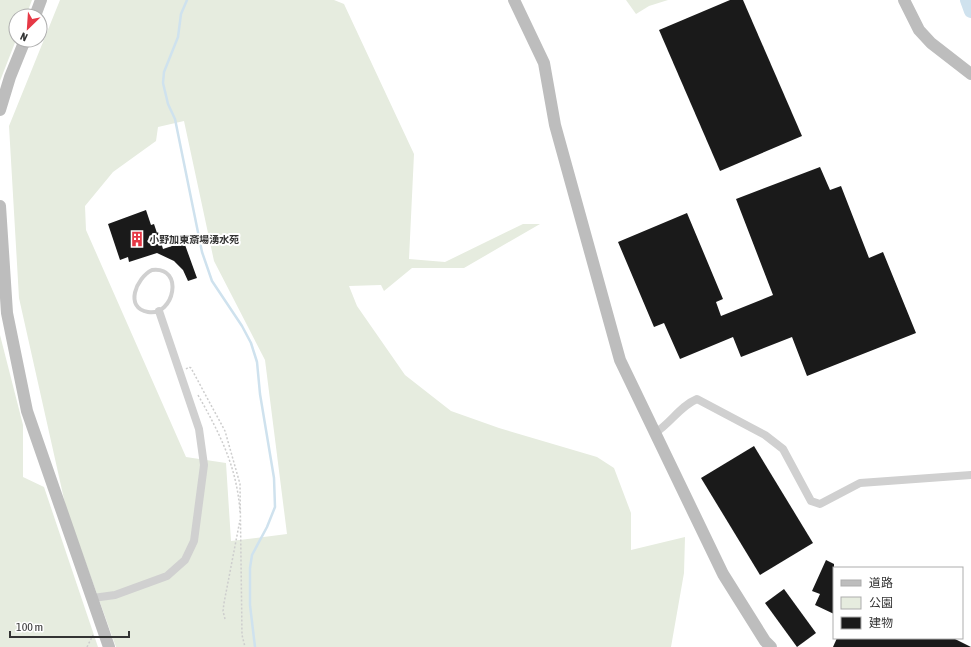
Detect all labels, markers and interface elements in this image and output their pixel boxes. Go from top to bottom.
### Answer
north arrow [8,8,48,48]
text: N [18,30,29,44]
building icon: 小野加東斎場湧水苑 [128,230,146,248]
place label: 小野加東斎場湧水苑 [149,234,239,245]
legend [833,567,963,639]
text: 道路 [869,576,893,590]
text: 公園 [869,596,893,610]
scale bar [10,613,129,639]
text: 建物 [869,616,893,630]
text: 100 m [16,620,43,634]

